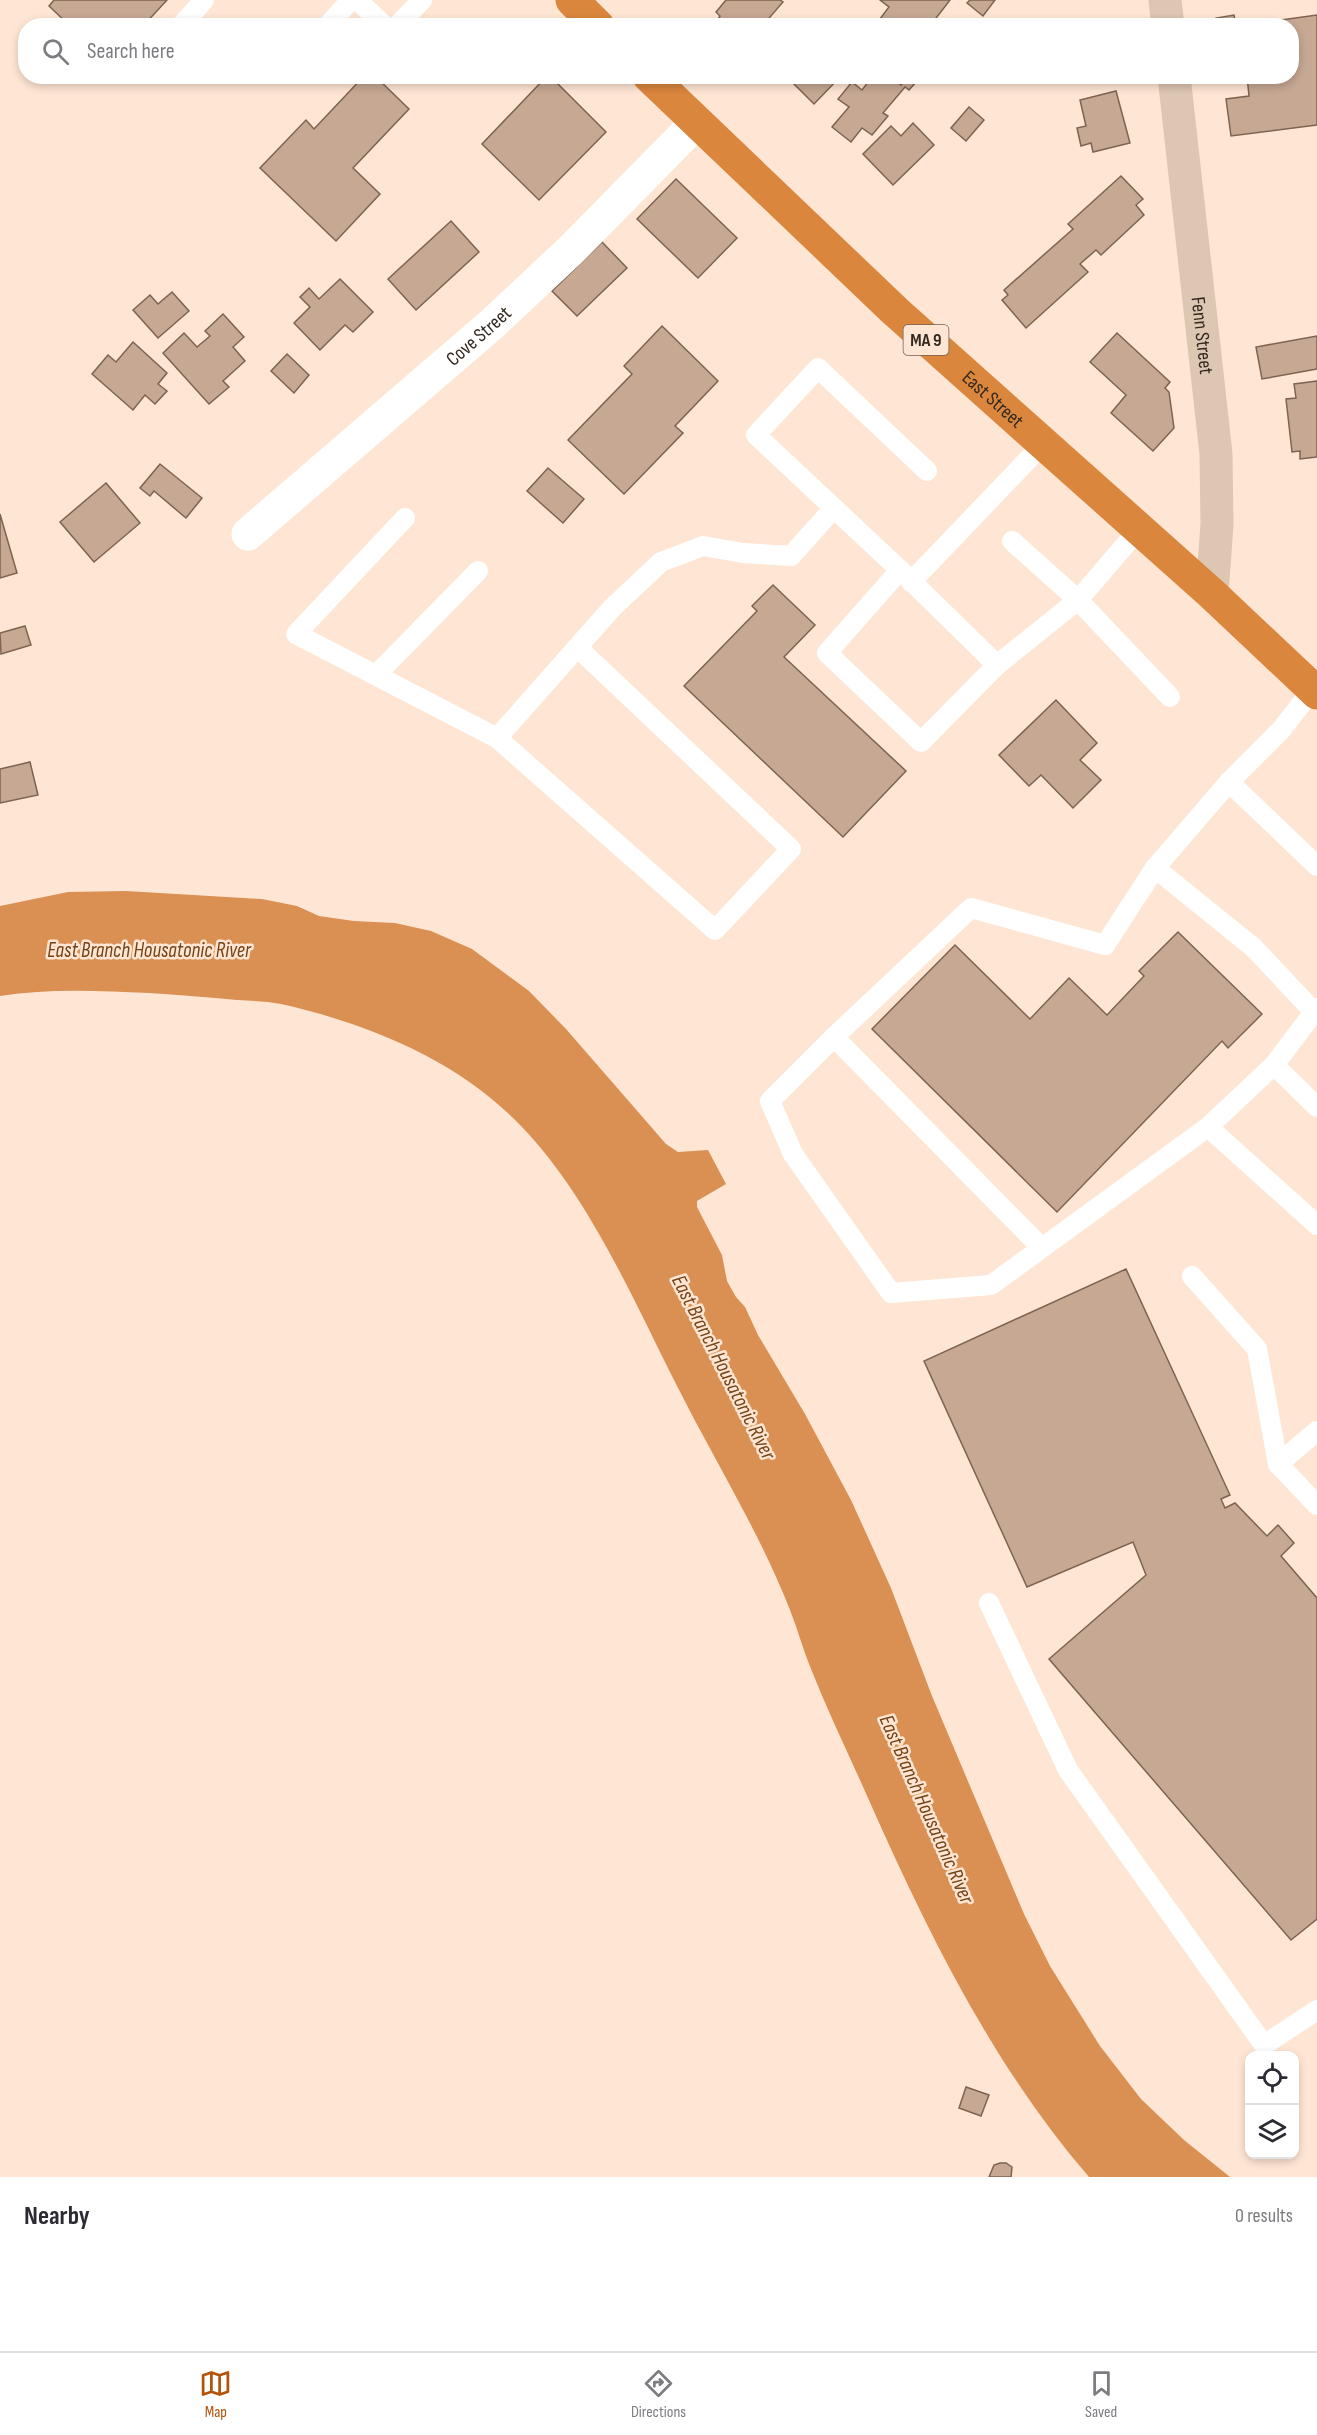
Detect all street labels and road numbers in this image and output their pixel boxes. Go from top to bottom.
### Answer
street label: Fenn Street [1186,295,1218,376]
street label: Cove Street [441,301,517,371]
road number: MA 9 [904,325,948,355]
street label: East Street [957,366,1028,433]

